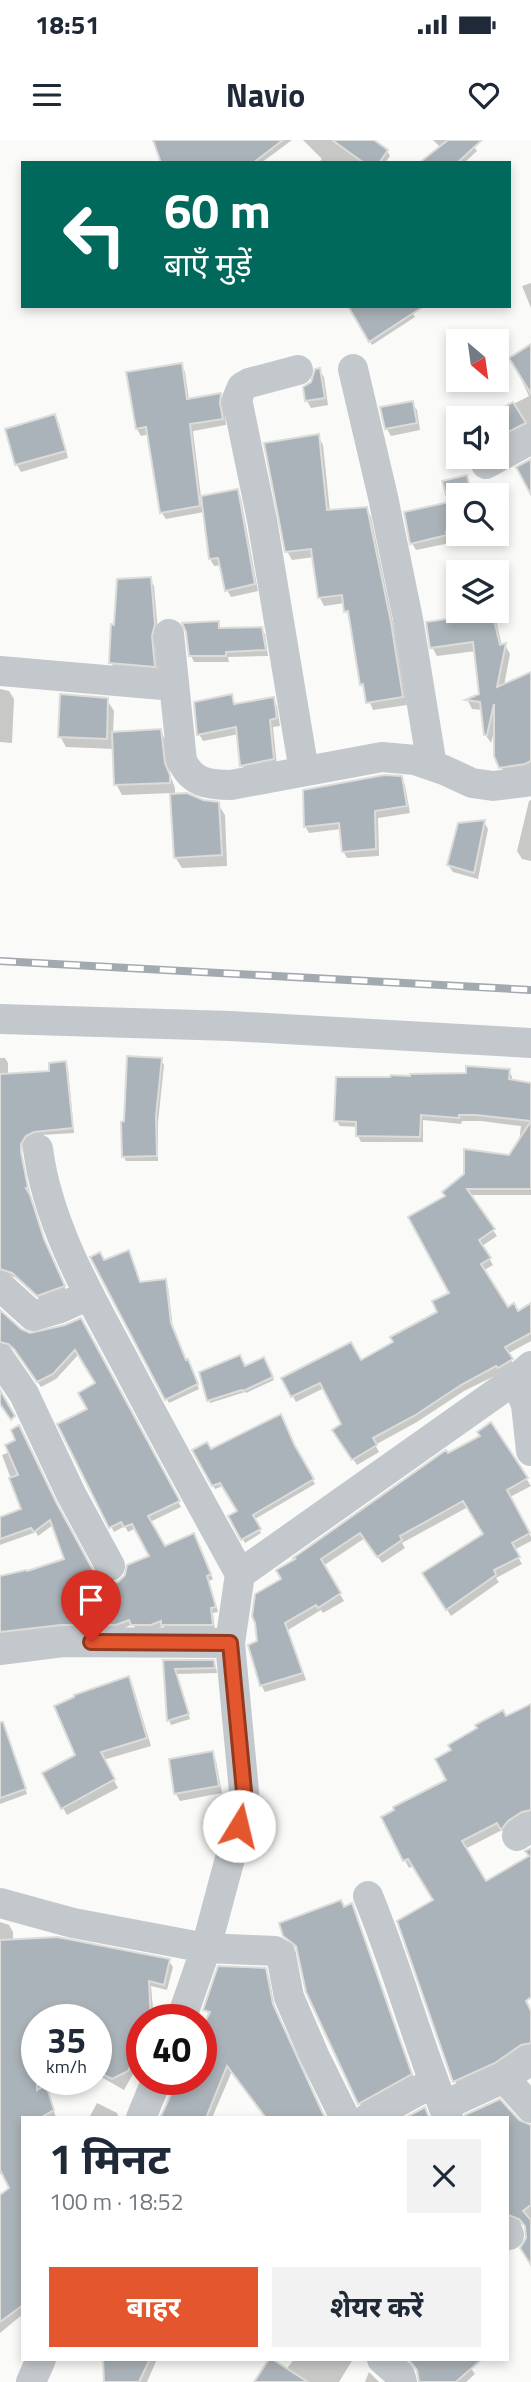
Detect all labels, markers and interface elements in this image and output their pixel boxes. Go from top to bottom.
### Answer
text: 18:51 [35,5,100,44]
text: Navio [226,71,305,119]
icon: menu [28,76,66,114]
icon: heart [465,76,503,114]
text: 60 m [164,172,271,247]
icon: left [49,189,140,280]
text: बाएँ मुड़ें [164,240,252,288]
north arrow [446,329,509,392]
map controls [446,329,509,623]
button: sound [446,406,509,469]
button: search [446,483,509,546]
button: layers [446,560,509,623]
pin [61,1570,121,1642]
icon: arrive [72,1581,110,1619]
position arrow [202,1789,276,1863]
speed limit sign: 40 [126,2004,217,2095]
text: 35 [47,2013,86,2067]
text: km/h [46,2053,87,2080]
text: 1 मिनट [49,2126,170,2190]
button: close [407,2139,481,2213]
text: 100 m · 18:52 [49,2184,184,2219]
button: बाहर [49,2267,258,2347]
button: शेयर करें [272,2267,481,2347]

